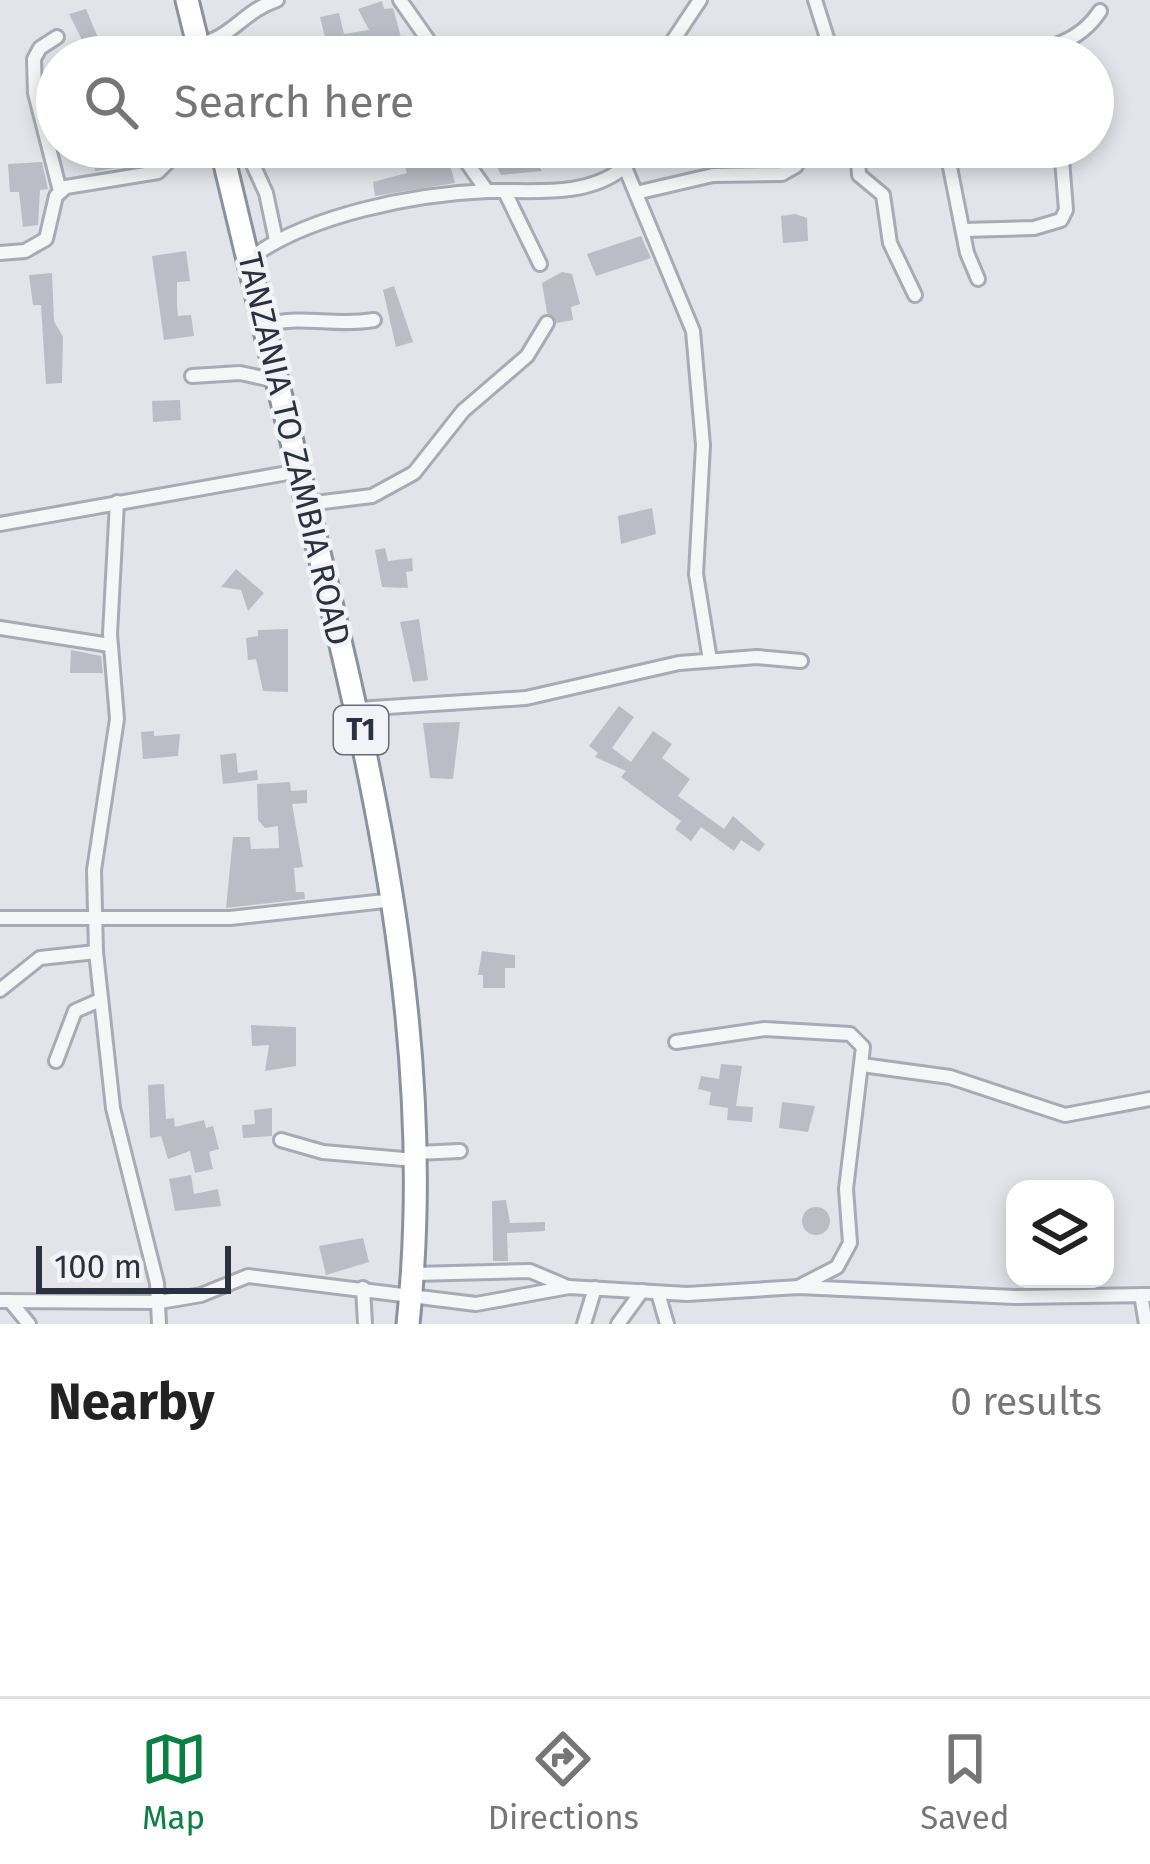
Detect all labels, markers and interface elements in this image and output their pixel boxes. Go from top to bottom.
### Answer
search box [36,36,1114,168]
icon: search [78,69,144,135]
text: Search here [174,75,414,129]
street label: TANZANIA TO ZAMBIA ROAD [229,249,359,649]
road number: T1 [334,706,388,754]
map controls [1006,1180,1114,1288]
button: layers [1006,1180,1114,1288]
scale bar [36,1240,231,1293]
text: 100 m [54,1247,142,1287]
text: Nearby [48,1371,214,1433]
text: 0 results [950,1379,1102,1425]
tab: Map [141,1726,207,1838]
tab: Directions [488,1726,639,1838]
tab: Saved [920,1726,1009,1838]

